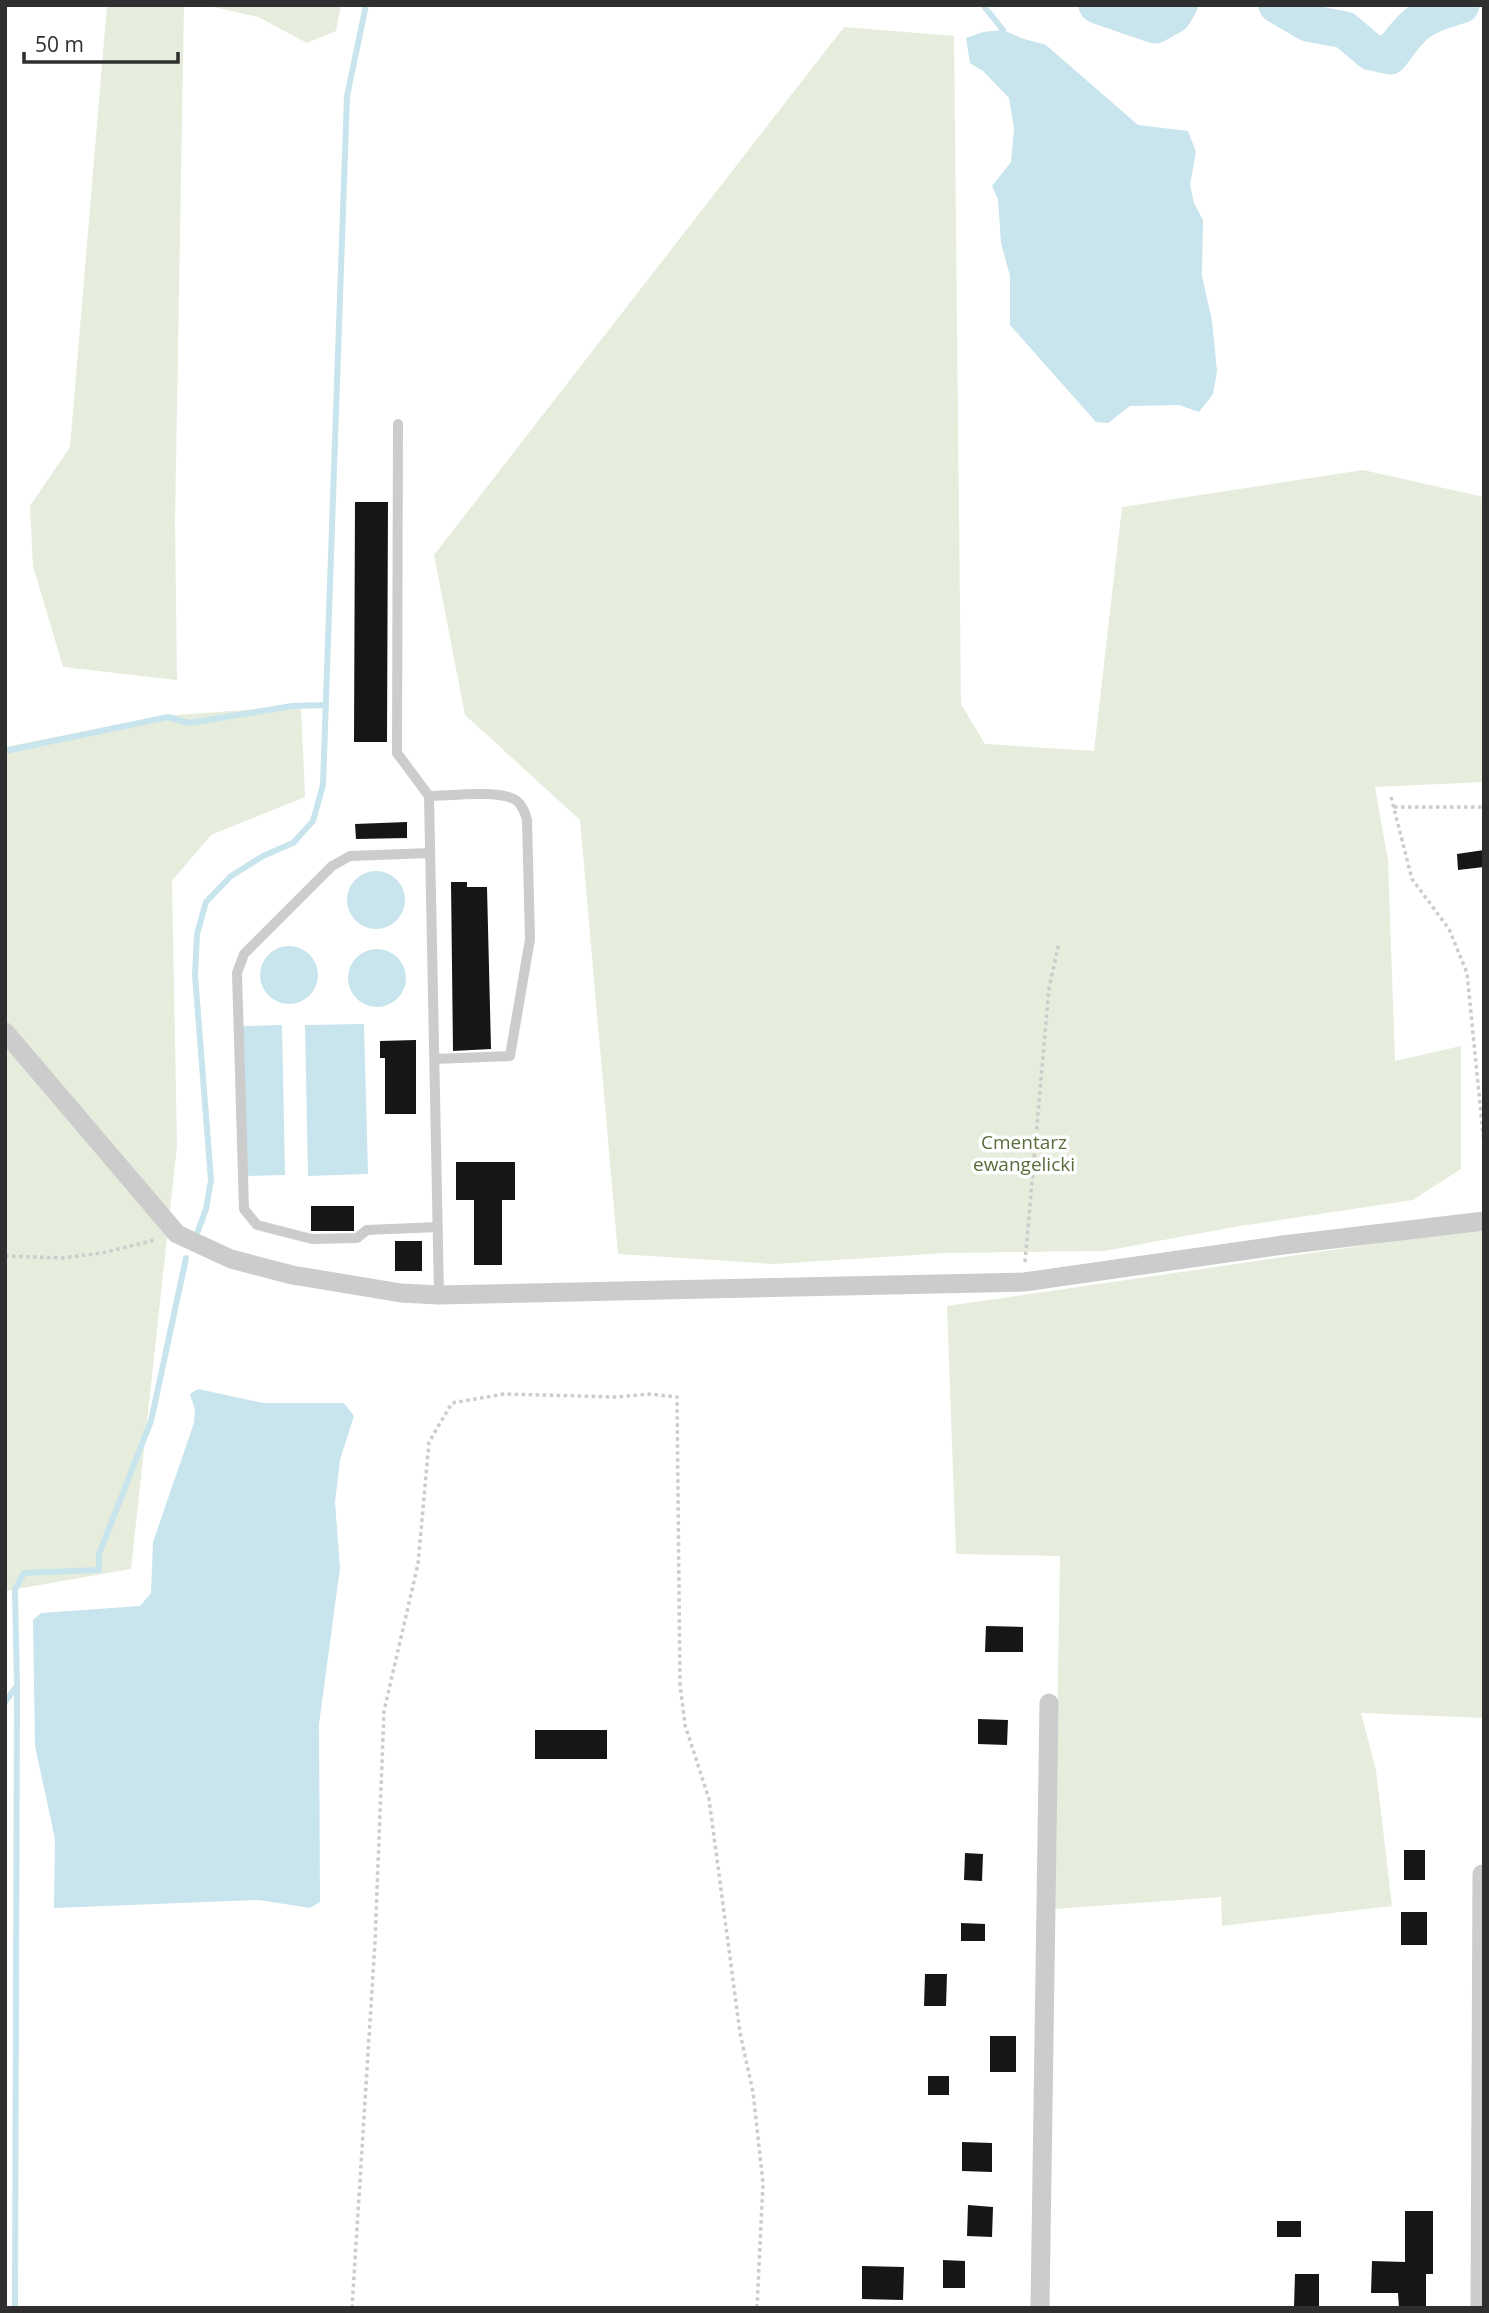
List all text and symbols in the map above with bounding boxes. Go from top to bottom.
scale bar [24,21,178,65]
text: 50 m [35,30,84,58]
park label: Cmentarz ewangelicki [973,1129,1075,1177]

